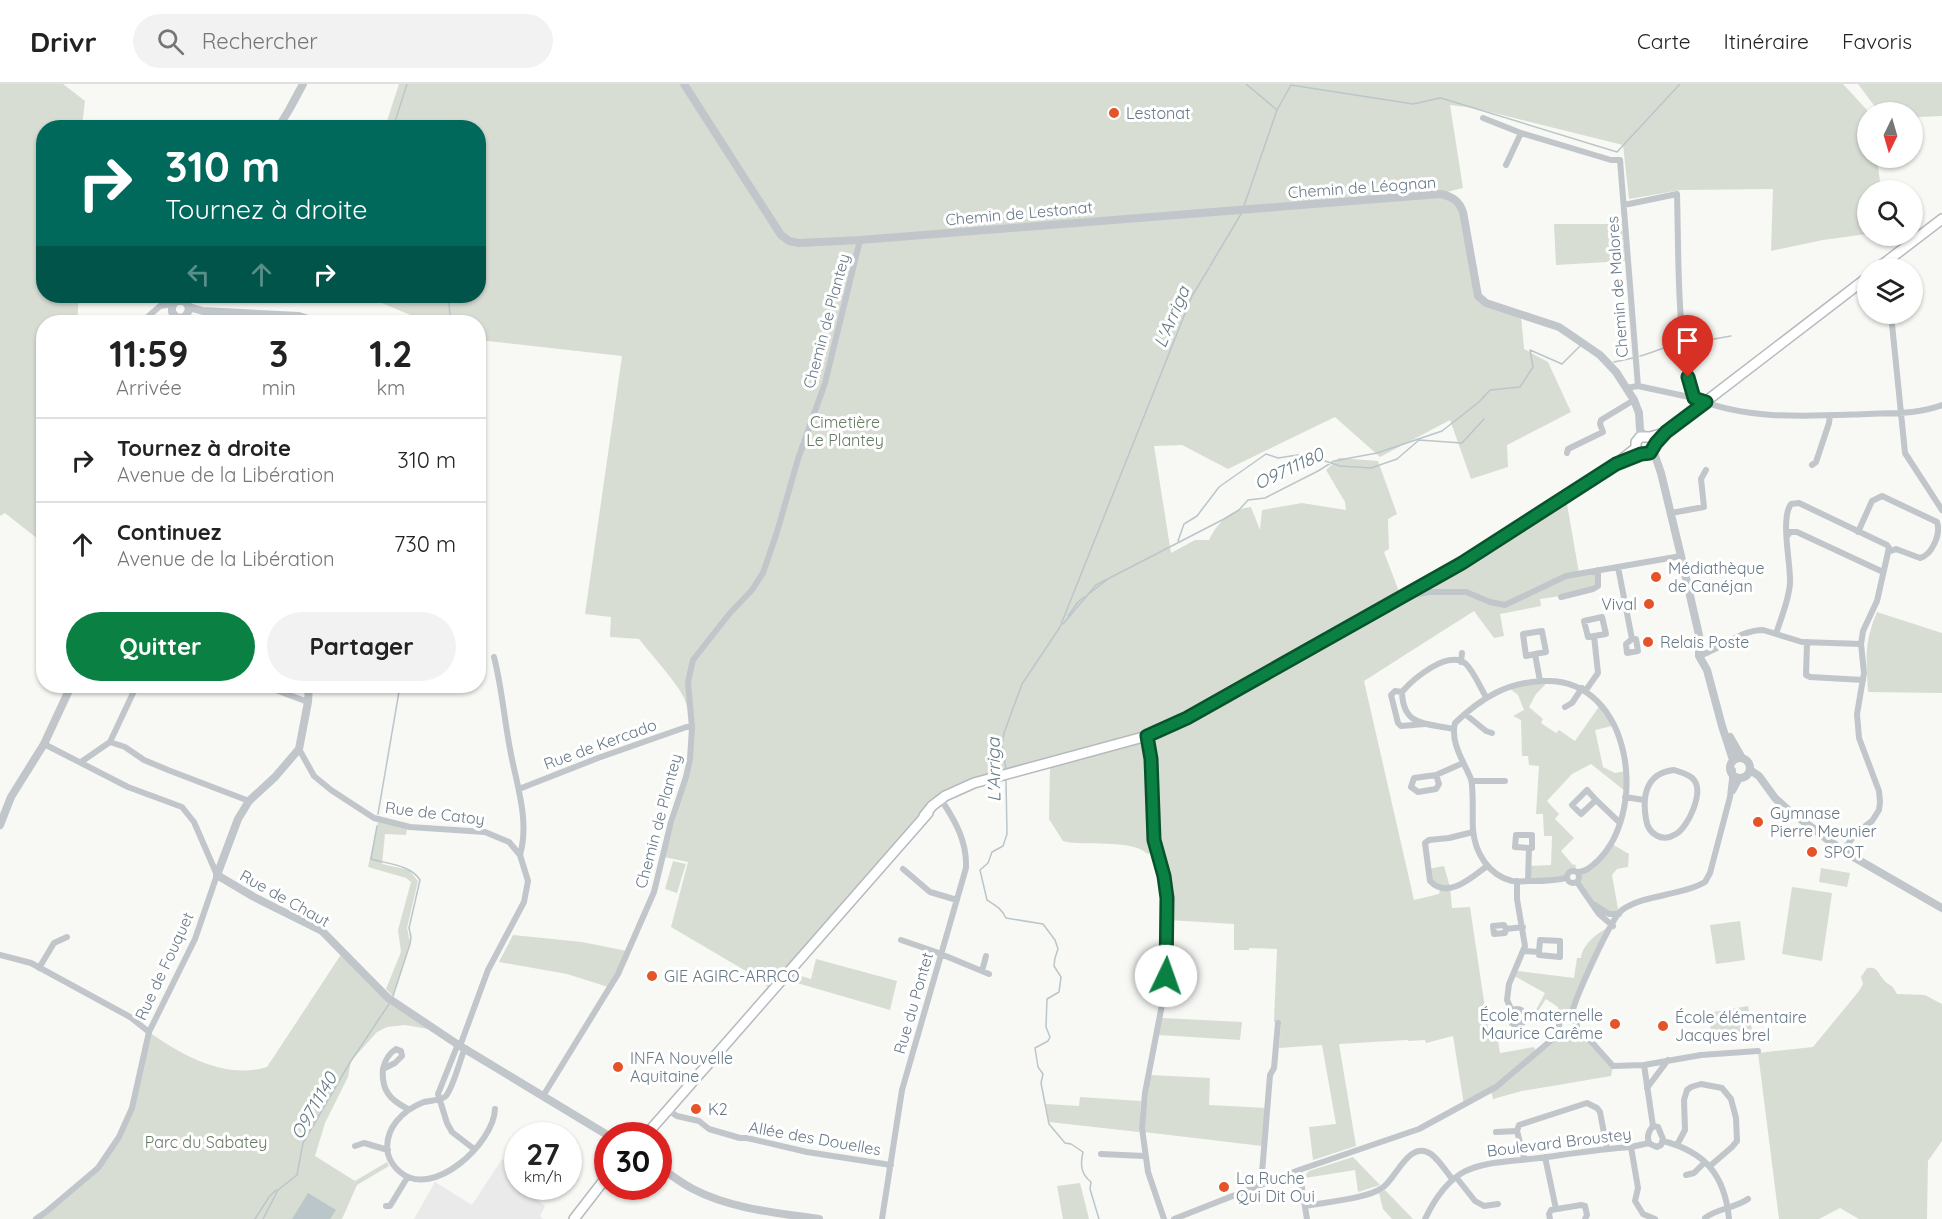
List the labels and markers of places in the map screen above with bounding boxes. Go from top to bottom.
place label: Lestonat [1126,103,1190,123]
marker: Lestonat [1107,106,1121,120]
pin [1662,315,1713,377]
place label: Médiathèque de Canéjan [1668,558,1764,596]
marker: Médiathèque de Canéjan [1649,570,1663,584]
place label: Vival [1601,594,1637,614]
marker: Vival [1642,597,1656,611]
place label: Relais Poste [1660,632,1749,652]
marker: Relais Poste [1641,635,1655,649]
place label: Gymnase Pierre Meunier [1770,803,1877,841]
marker: Gymnase Pierre Meunier [1751,815,1765,829]
place label: SPOT [1824,842,1864,862]
marker: SPOT [1805,845,1819,859]
place label: GIE AGIRC-ARRCO [664,966,800,986]
marker: GIE AGIRC-ARRCO [645,969,659,983]
place label: École maternelle Maurice Carême [1480,1005,1603,1043]
place label: École élémentaire Jacques brel [1675,1007,1807,1045]
marker: École maternelle Maurice Carême [1608,1017,1622,1031]
marker: École élémentaire Jacques brel [1656,1019,1670,1033]
place label: INFA Nouvelle Aquitaine [630,1048,733,1086]
marker: INFA Nouvelle Aquitaine [611,1060,625,1074]
place label: K2 [708,1099,728,1119]
marker: K2 [689,1102,703,1116]
place label: La Ruche Qui Dit Oui [1236,1168,1315,1206]
marker: La Ruche Qui Dit Oui [1217,1180,1231,1194]

